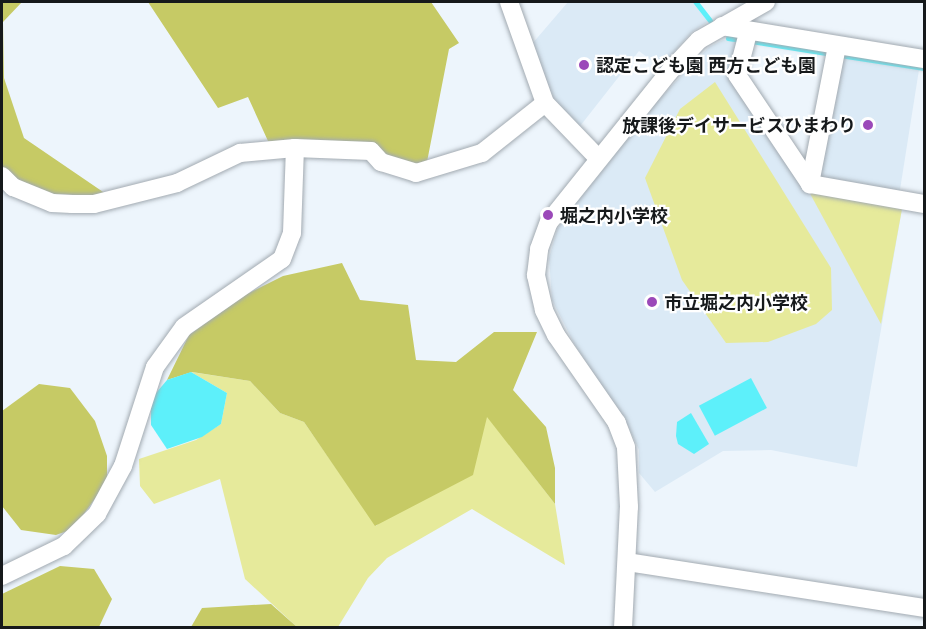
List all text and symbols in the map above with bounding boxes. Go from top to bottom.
place label: 認定こども園 西方こども園 [596,54,816,76]
marker: 認定こども園 西方こども園 [577,58,591,72]
place label: 放課後デイサービスひまわり [622,114,856,136]
marker: 放課後デイサービスひまわり [861,118,875,132]
place label: 堀之内小学校 [560,204,668,226]
marker: 堀之内小学校 [541,208,555,222]
place label: 市立堀之内小学校 [664,291,808,313]
marker: 市立堀之内小学校 [645,295,659,309]

